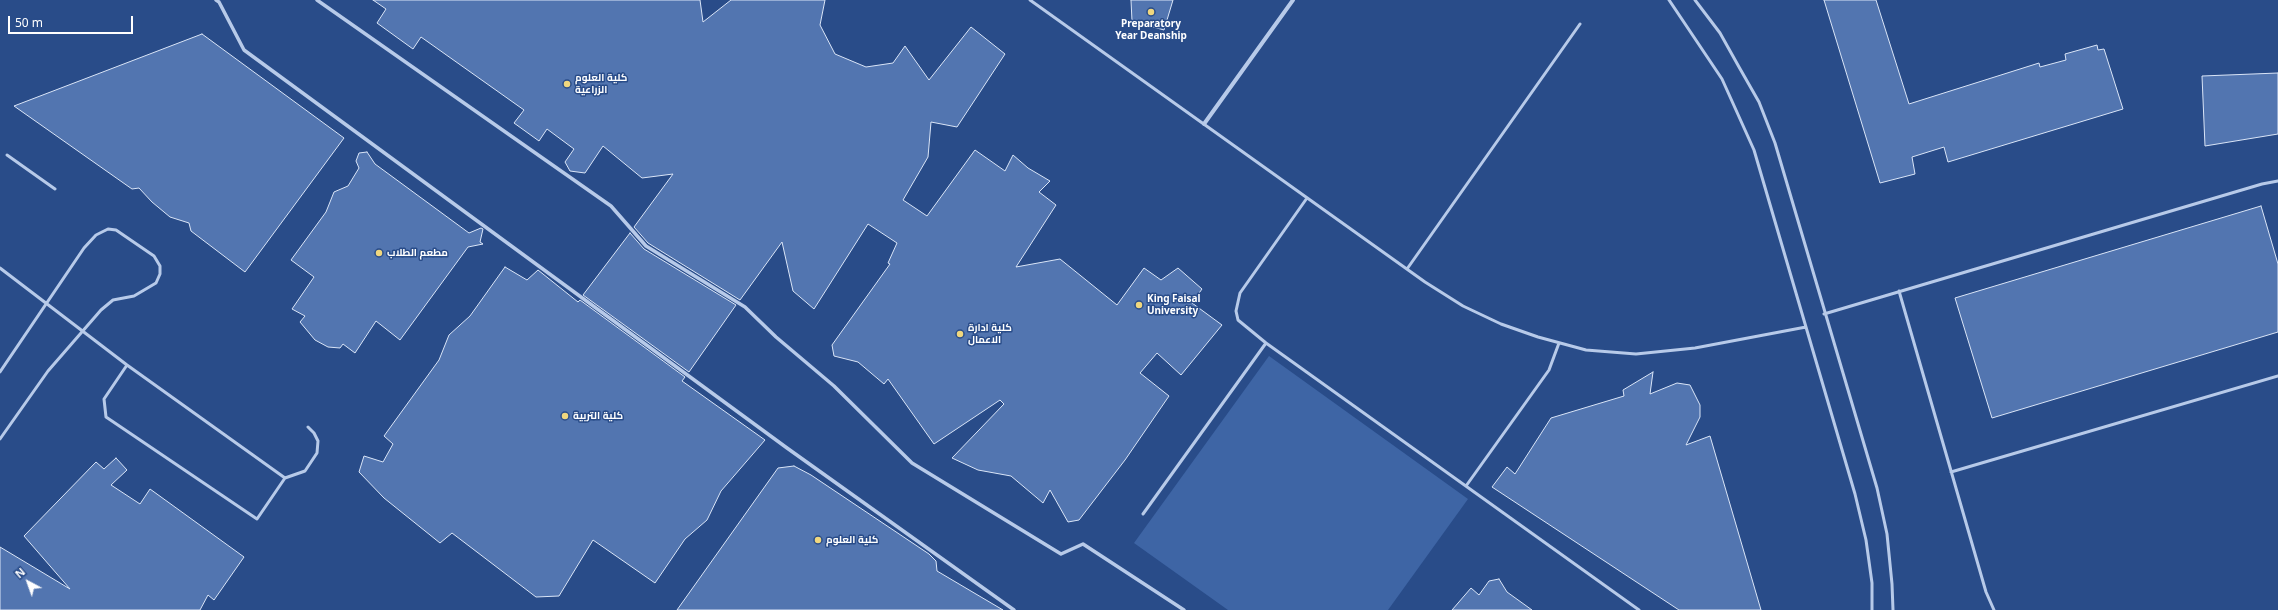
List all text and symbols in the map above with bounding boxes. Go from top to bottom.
marker: Preparatory Year Deanship [1146,7,1156,17]
scale bar [10,8,135,34]
text: 50 m [15,14,43,31]
place label: Preparatory Year Deanship [1115,18,1187,42]
place label: كلية العلوم الزراعية [575,72,627,96]
marker: كلية العلوم الزراعية [562,79,572,89]
place label: مطعم الطلاب [387,247,448,259]
marker: مطعم الطلاب [374,248,384,258]
place label: King Faisal University [1147,293,1201,316]
marker: King Faisal University [1134,300,1144,310]
place label: كلية ادارة الاعمال [968,322,1012,346]
marker: كلية ادارة الاعمال [955,329,965,339]
place label: كلية التربية [573,410,623,422]
marker: كلية التربية [560,411,570,421]
place label: كلية العلوم [826,534,878,546]
marker: كلية العلوم [813,535,823,545]
north arrow [8,562,48,602]
text: N [11,564,28,581]

